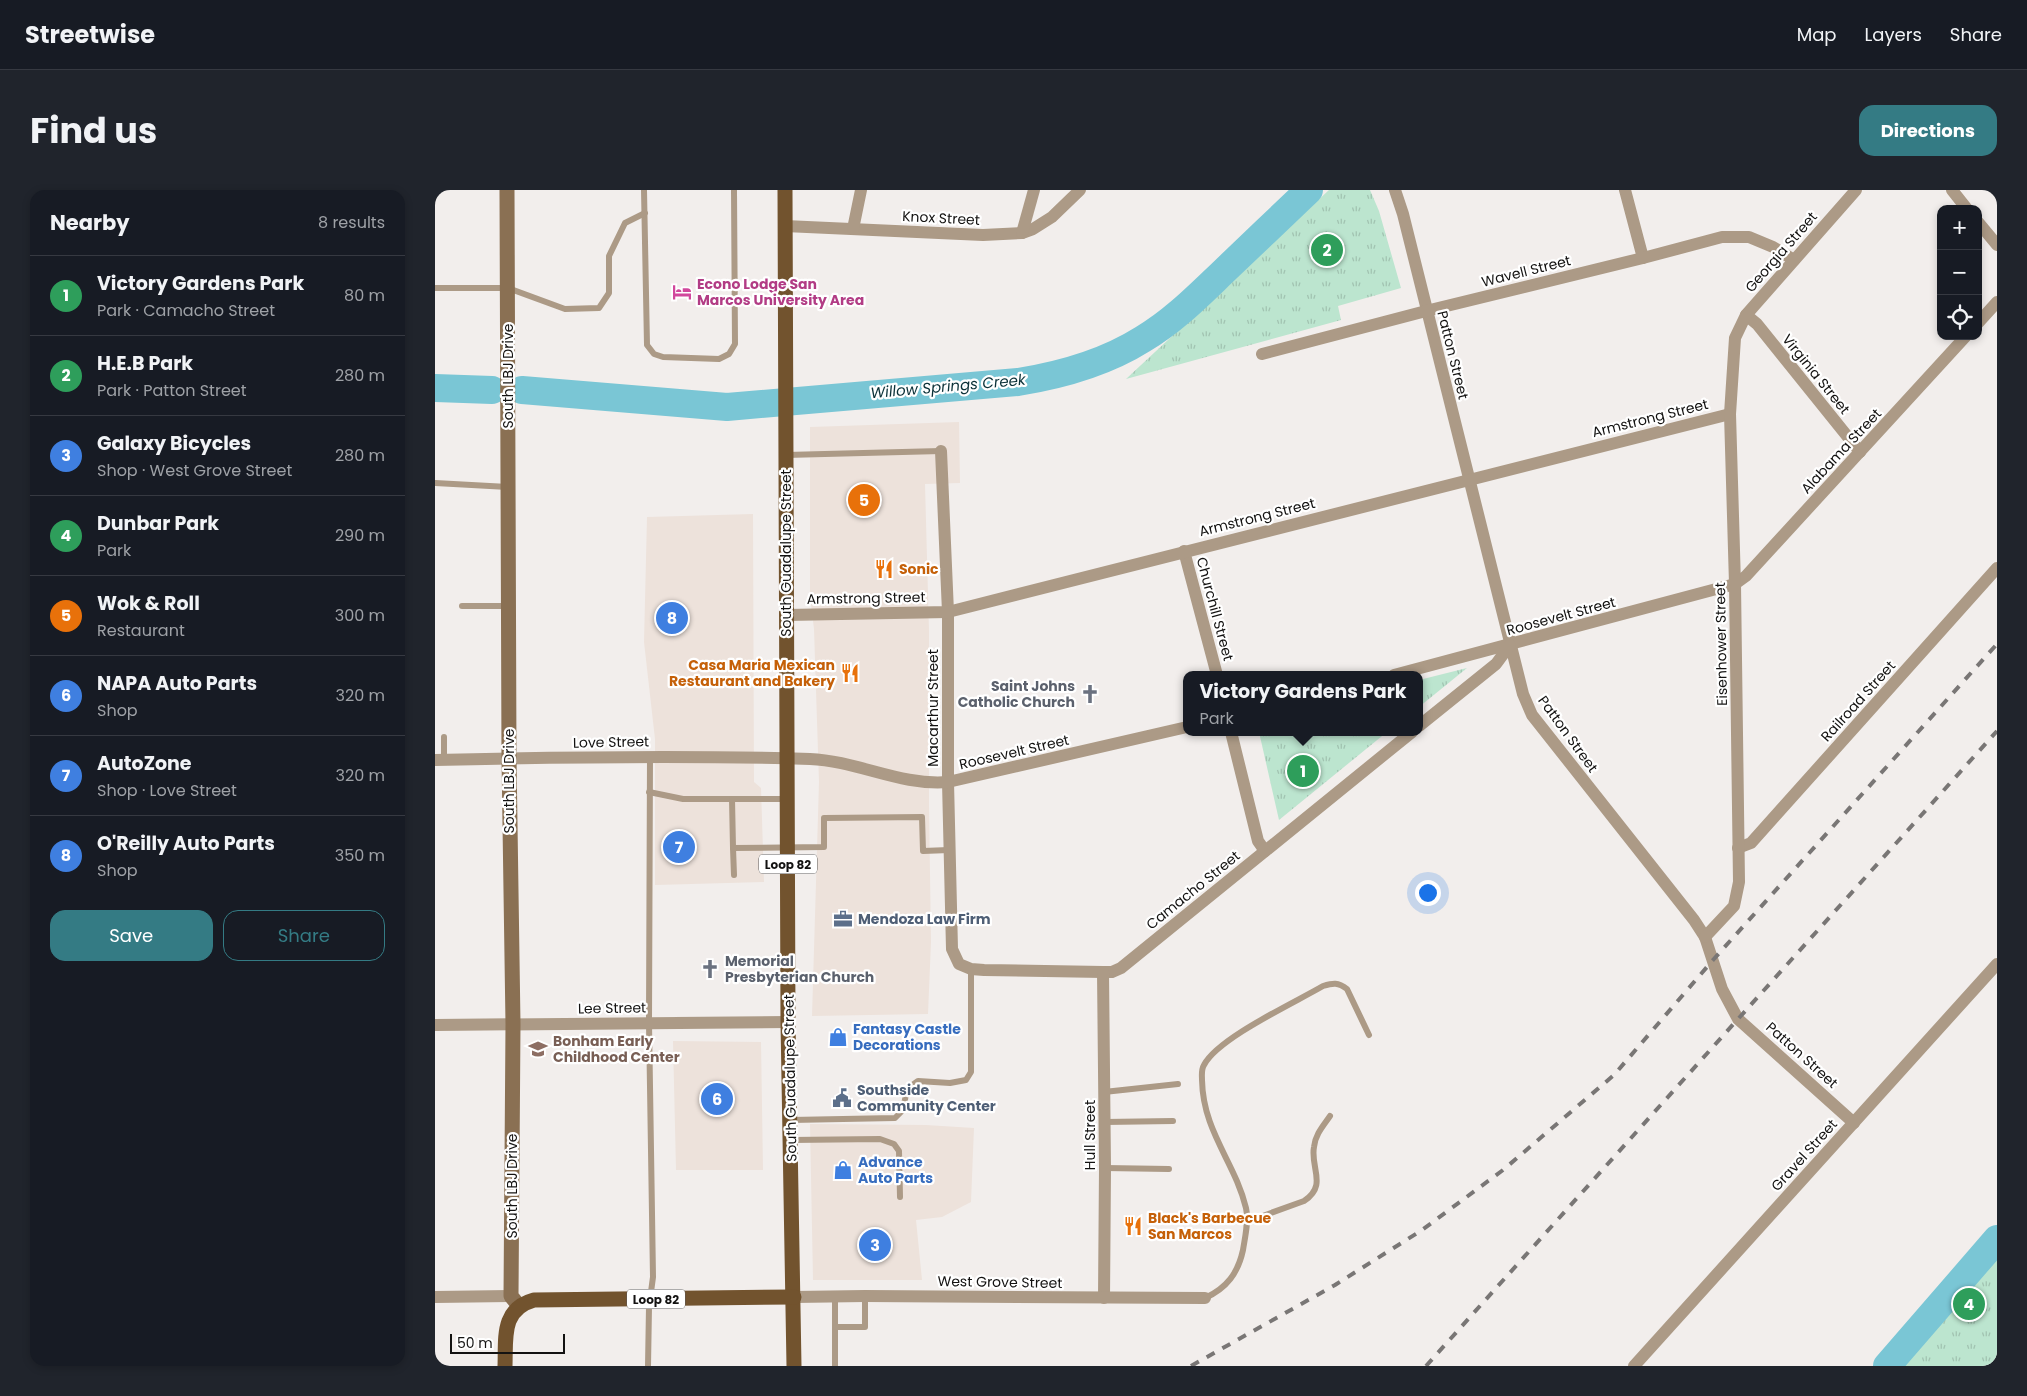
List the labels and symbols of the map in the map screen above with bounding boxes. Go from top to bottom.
street label: Knox Street [902,206,980,230]
street label: Georgia Street [1740,207,1822,297]
pin: 2 [1311,231,1343,269]
street label: Wavell Street [1479,250,1573,292]
place label: Econo Lodge San Marcos University Area [697,274,864,310]
hotel icon: Econo Lodge San Marcos University Area [671,281,693,303]
street label: Patton Street [1432,309,1474,401]
street label: South LBJ Drive [498,323,518,428]
street label: Virginia Street [1778,330,1854,418]
water label: Willow Springs Creek [869,369,1028,403]
street label: Armstrong Street [1590,394,1710,442]
street label: Alabama Street [1796,404,1886,498]
street label: South Guadalupe Street [776,469,796,637]
pin: 5 [848,481,880,519]
street label: Armstrong Street [1197,493,1317,541]
street label: Churchill Street [1192,555,1238,663]
restaurant icon: Sonic [873,558,895,580]
place label: Sonic [899,559,939,579]
street label: Eisenhower Street [1710,582,1732,706]
street label: Armstrong Street [806,587,926,609]
street label: Roosevelt Street [1504,592,1618,640]
pin: 8 [656,599,688,637]
street label: Macarthur Street [923,649,943,767]
place label: Casa Maria Mexican Restaurant and Bakery [669,655,835,691]
street label: Railroad Street [1816,656,1900,746]
restaurant icon: Casa Maria Mexican Restaurant and Bakery [839,662,861,684]
place label: Saint Johns Catholic Church [958,676,1075,712]
church icon: Saint Johns Catholic Church [1079,683,1101,705]
street label: Patton Street [1533,692,1603,776]
street label: South LBJ Drive [499,728,519,833]
street label: Roosevelt Street [957,730,1071,774]
street label: Love Street [573,731,649,753]
pin: 1 [1287,752,1319,790]
pin: 7 [663,828,695,866]
street label: Camacho Street [1142,846,1244,934]
road number: Loop 82 [759,854,817,874]
your location [1415,880,1441,906]
office icon: Mendoza Law Firm [832,908,854,930]
place label: Mendoza Law Firm [858,909,991,929]
place label: Memorial Presbyterian Church [725,951,874,987]
church icon: Memorial Presbyterian Church [699,958,721,980]
street label: South Guadalupe Street [779,994,801,1162]
street label: Lee Street [578,997,646,1019]
street label: Patton Street [1762,1017,1842,1093]
place label: Fantasy Castle Decorations [853,1019,961,1055]
shop icon: Fantasy Castle Decorations [827,1026,849,1048]
place label: Bonham Early Childhood Center [553,1031,680,1067]
school or university icon: Bonham Early Childhood Center [527,1038,549,1060]
pin: 6 [701,1080,733,1118]
place label: Southside Community Center [857,1080,996,1116]
public building icon: Southside Community Center [831,1087,853,1109]
street label: Hull Street [1080,1100,1100,1170]
street label: Gravel Street [1766,1115,1842,1195]
street label: South LBJ Drive [502,1133,522,1238]
place label: Advance Auto Parts [858,1152,933,1188]
shop icon: Advance Auto Parts [832,1159,854,1181]
place label: Black's Barbecue San Marcos [1148,1208,1272,1244]
restaurant icon: Black's Barbecue San Marcos [1122,1215,1144,1237]
pin: 3 [859,1226,891,1264]
street label: West Grove Street [937,1271,1063,1293]
pin: 4 [1953,1285,1985,1323]
road number: Loop 82 [627,1290,685,1308]
scale bar [450,1331,565,1354]

